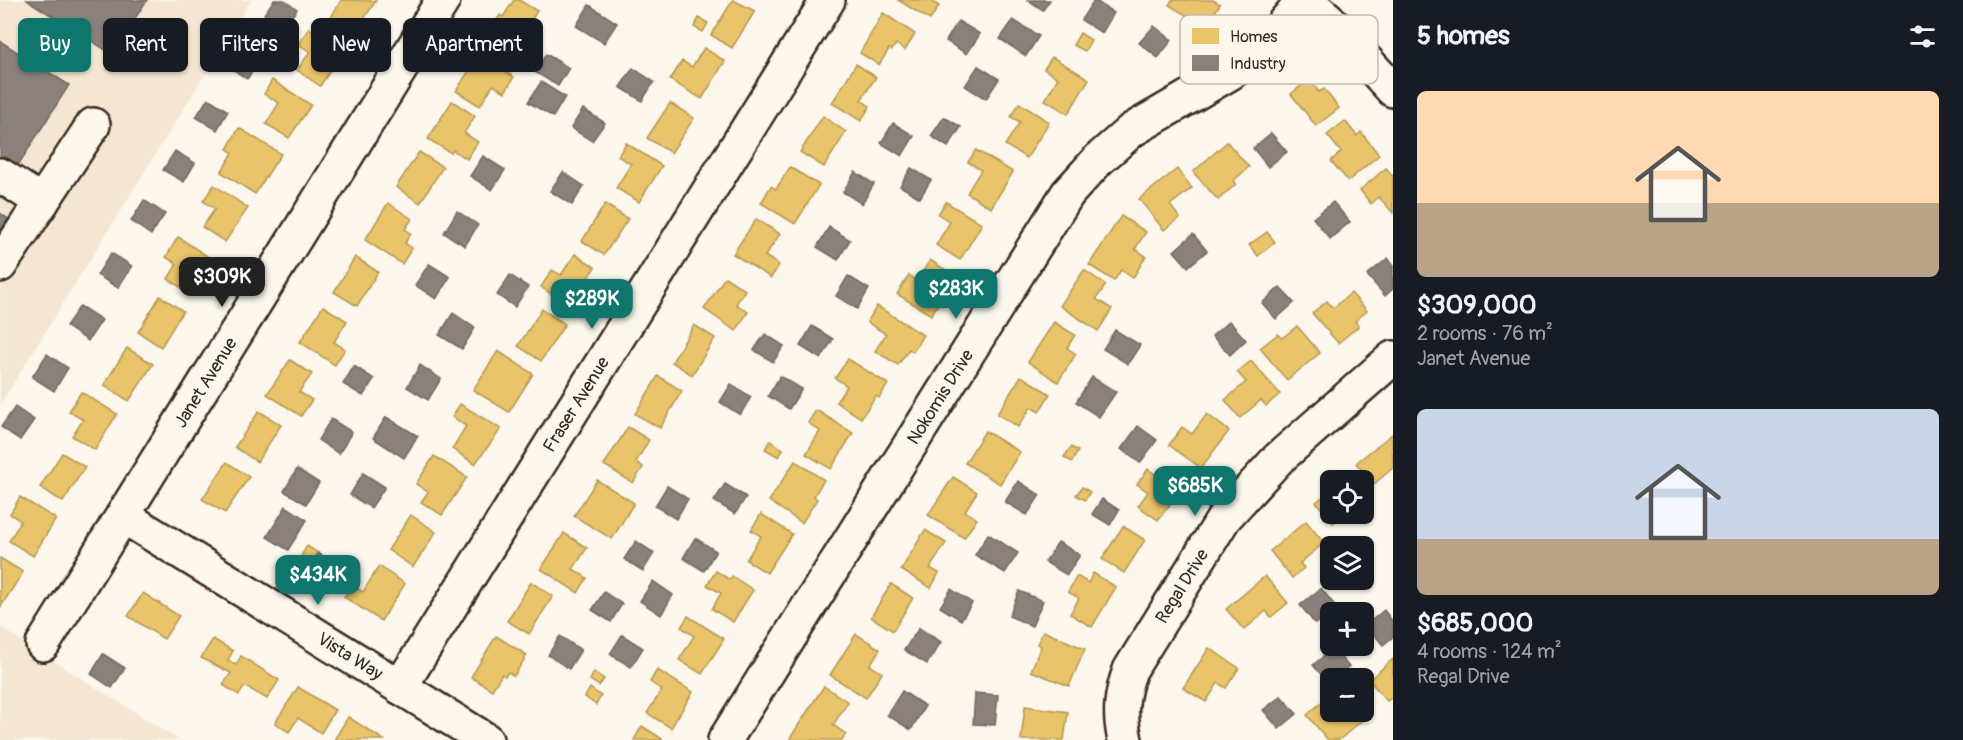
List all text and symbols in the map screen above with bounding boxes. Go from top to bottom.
legend [1180,15,1378,84]
chip: Buy [18,18,91,72]
chip: Rent [103,18,188,72]
chip: Filters [200,18,299,72]
chip: New [311,18,391,72]
chip: Apartment [403,18,543,72]
text: 5 homes [1417,20,1510,52]
icon: filters [1906,20,1939,53]
text: Homes [1230,27,1278,47]
text: Industry [1230,54,1286,74]
icon: home [1624,130,1732,238]
pin: $309K [180,257,264,308]
text: $309K [193,264,251,289]
pin: $283K [914,269,998,320]
text: $283K [928,276,984,301]
pin: $289K [550,279,634,330]
text: $289K [565,286,619,311]
text: $309,000 [1417,289,1537,321]
text: 2 rooms · 76 m² [1417,321,1553,346]
street label: Janet Avenue [169,333,242,432]
street label: Nokomis Drive [902,345,979,449]
text: Janet Avenue [1417,346,1530,371]
street label: Fraser Avenue [538,352,615,456]
icon: home [1624,448,1732,556]
pin: $685K [1153,466,1237,517]
map controls [1320,470,1374,722]
button: locate [1320,470,1374,524]
text: $685K [1167,473,1223,498]
button: layers [1320,536,1374,590]
street label: Regal Drive [1150,544,1214,628]
pin: $434K [276,555,360,606]
text: $434K [289,562,347,587]
button: + [1320,602,1374,656]
text: $685,000 [1417,607,1533,639]
street label: Vista Way [313,627,388,685]
text: 4 rooms · 124 m² [1417,639,1562,664]
text: Regal Drive [1417,664,1510,689]
button: − [1320,668,1374,722]

